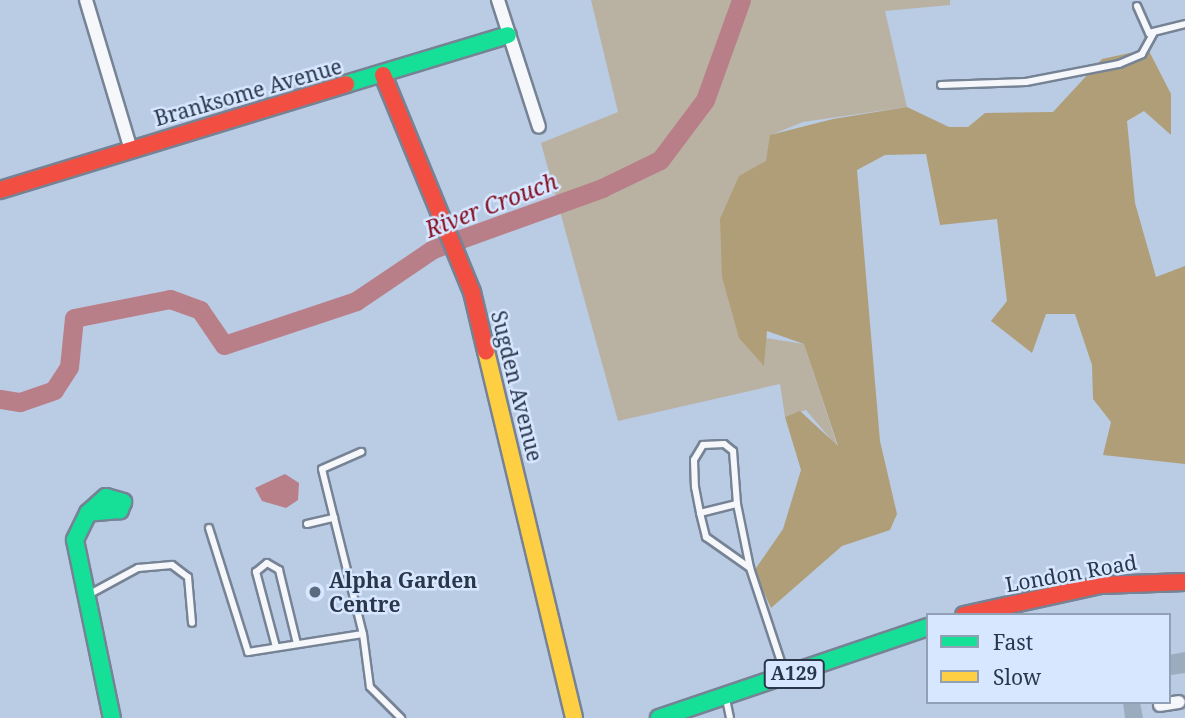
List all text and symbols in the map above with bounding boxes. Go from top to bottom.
street label: Branksome Avenue [151,53,345,131]
water label: River Crouch [421,167,561,243]
street label: Sugden Avenue [486,308,548,464]
street label: London Road [1003,549,1139,597]
place label: Alpha Garden Centre [329,567,477,617]
marker: Alpha Garden Centre [307,584,323,600]
legend [926,613,1171,704]
text: Fast [993,628,1033,656]
road number: A129 [762,659,826,690]
text: Slow [993,663,1041,691]

